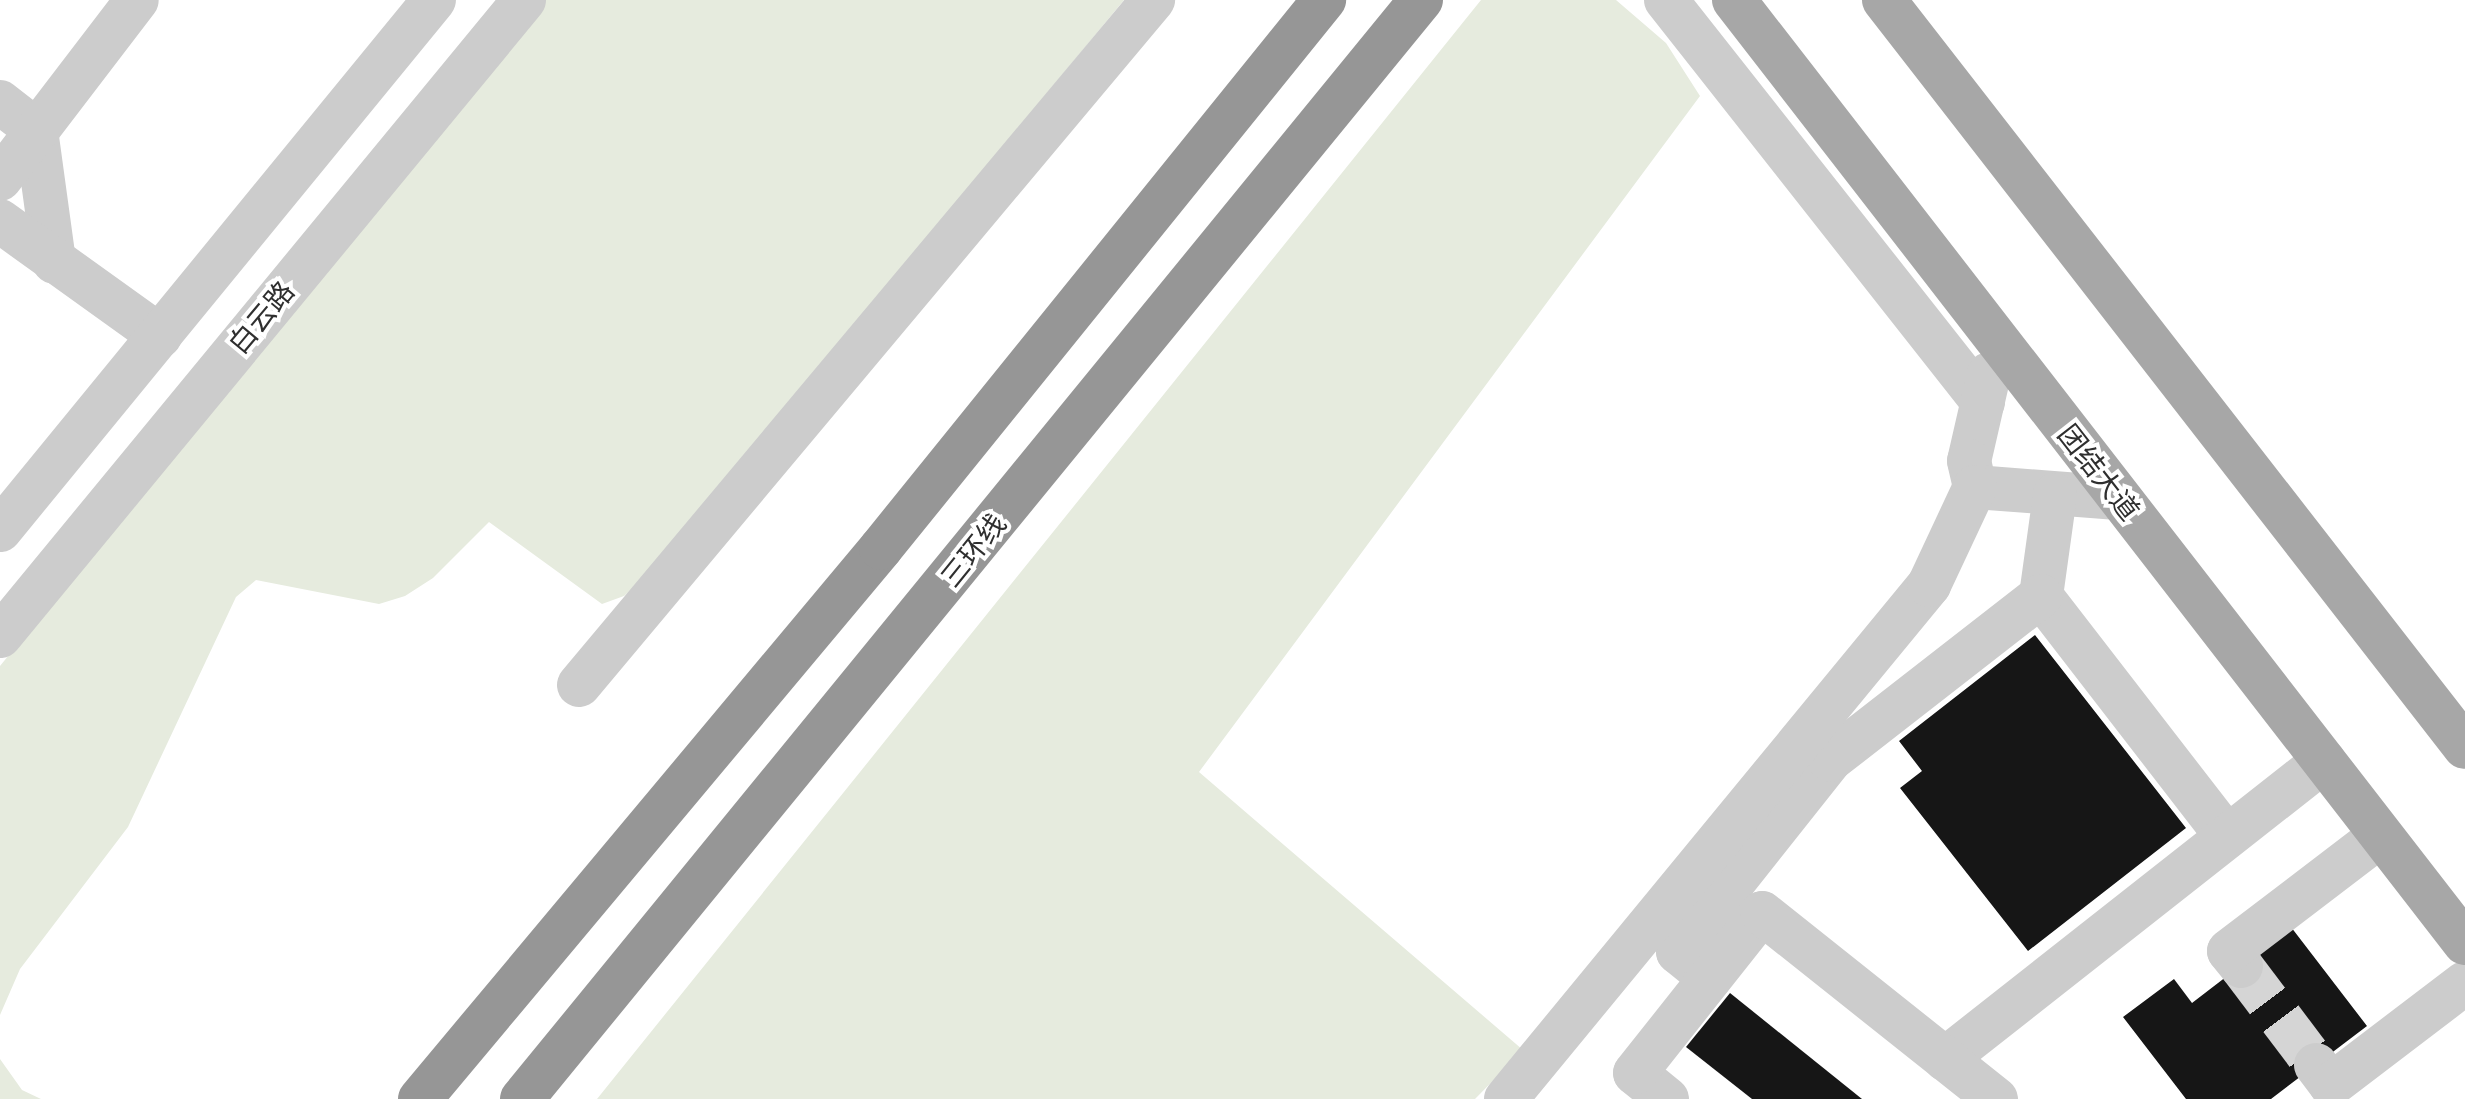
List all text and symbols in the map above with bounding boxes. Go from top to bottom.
street label: 白云路 [222,275,302,361]
street label: 团结大道 [2050,419,2146,527]
street label: 三环线 [935,508,1013,594]

